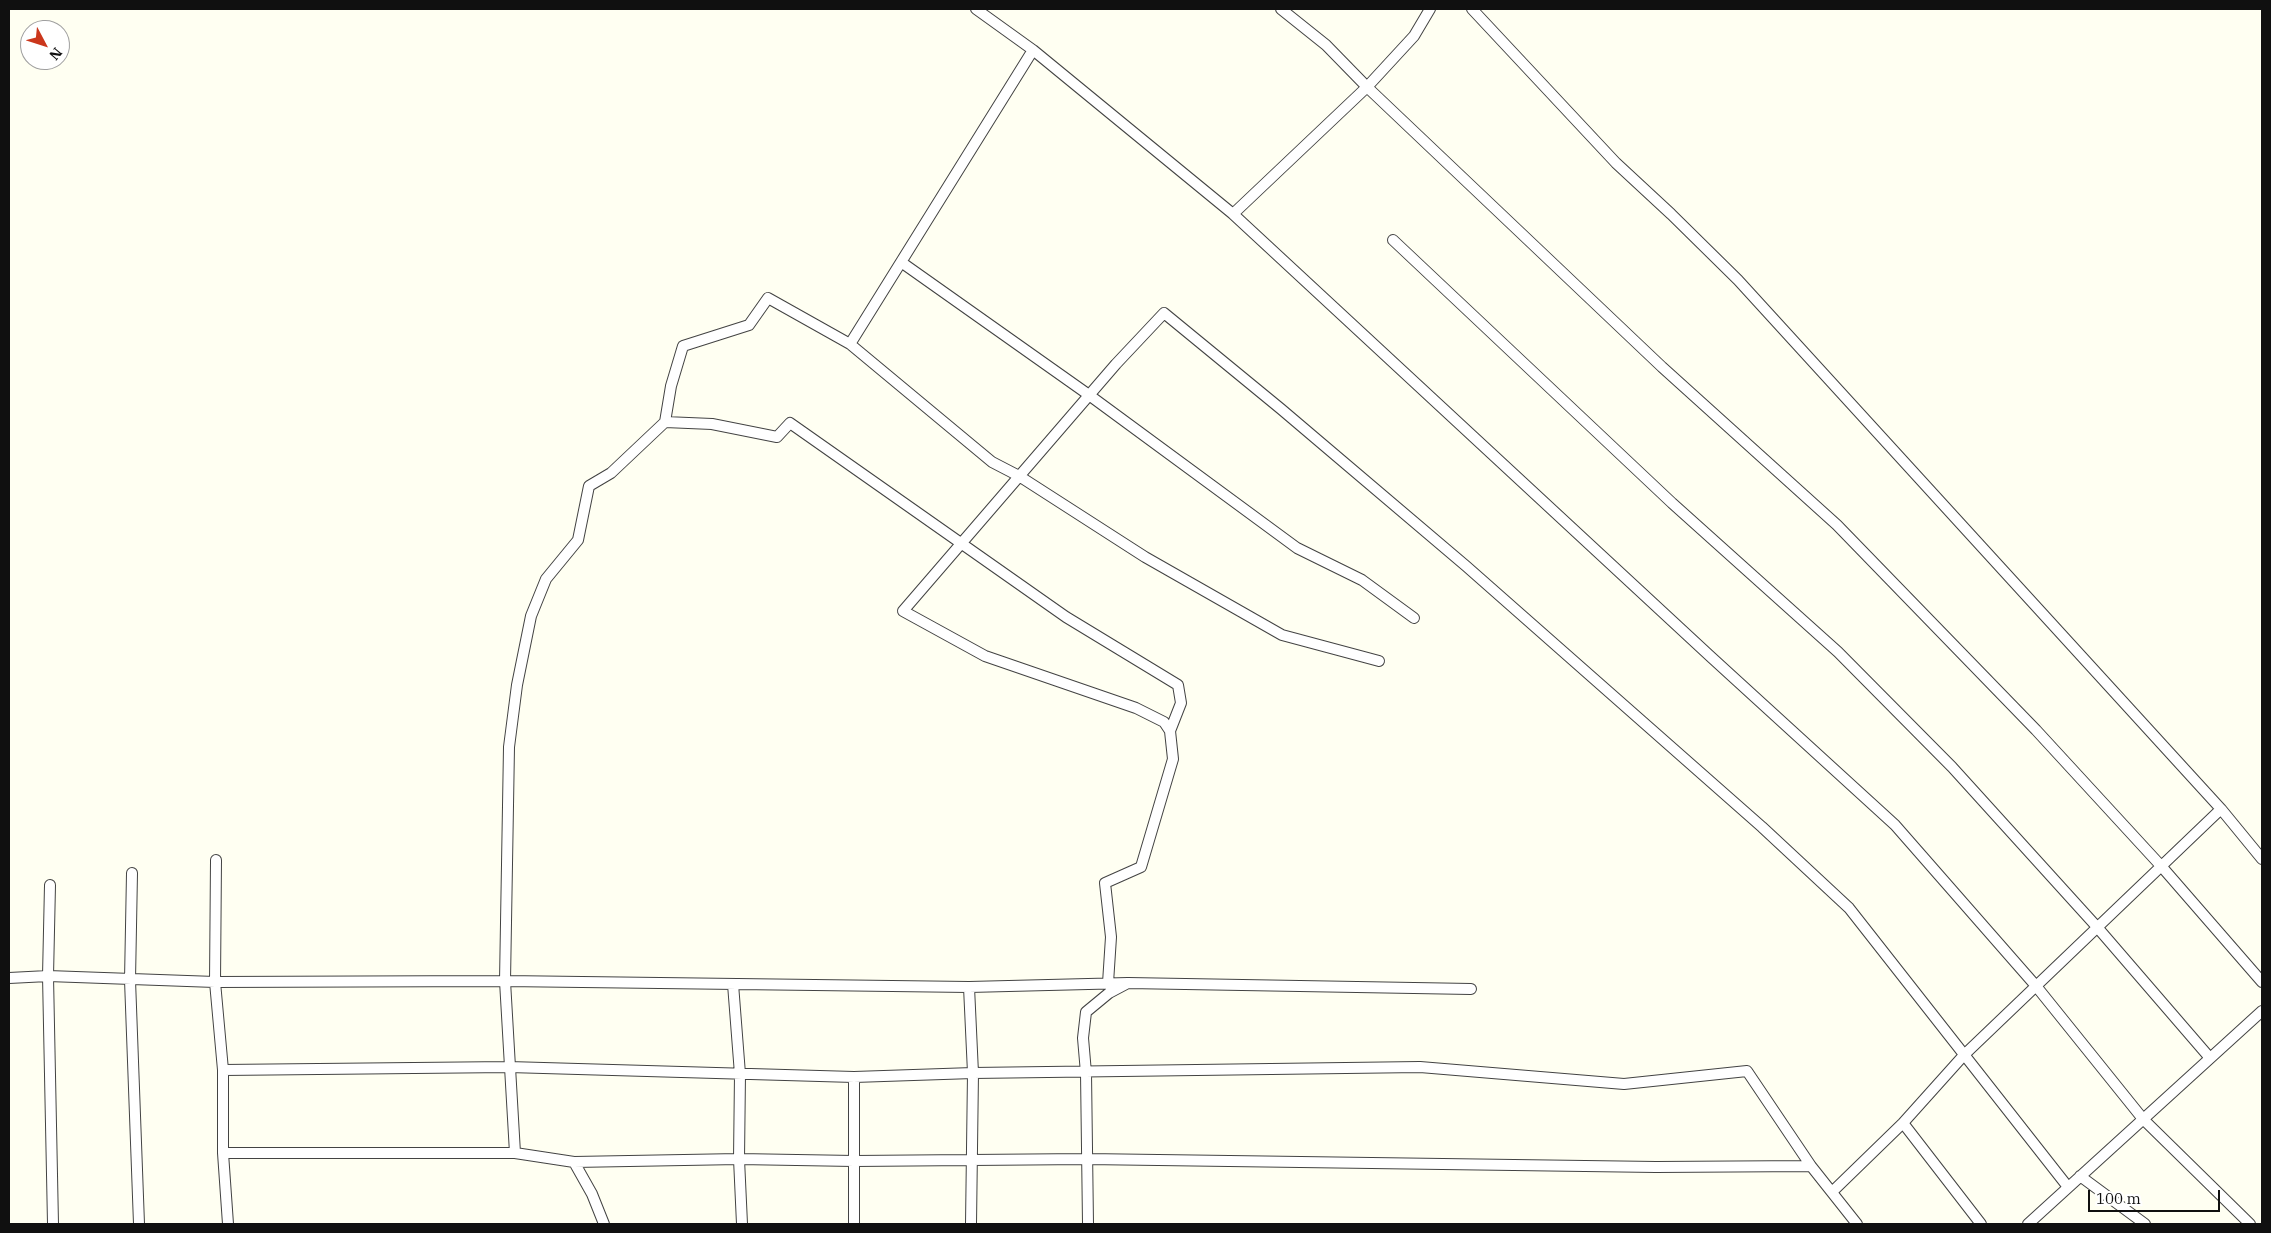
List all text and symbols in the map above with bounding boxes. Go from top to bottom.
north arrow [20,20,70,70]
text: N [45,44,66,64]
scale bar [2091,1180,2224,1212]
text: 100 m [2096,1189,2141,1208]

